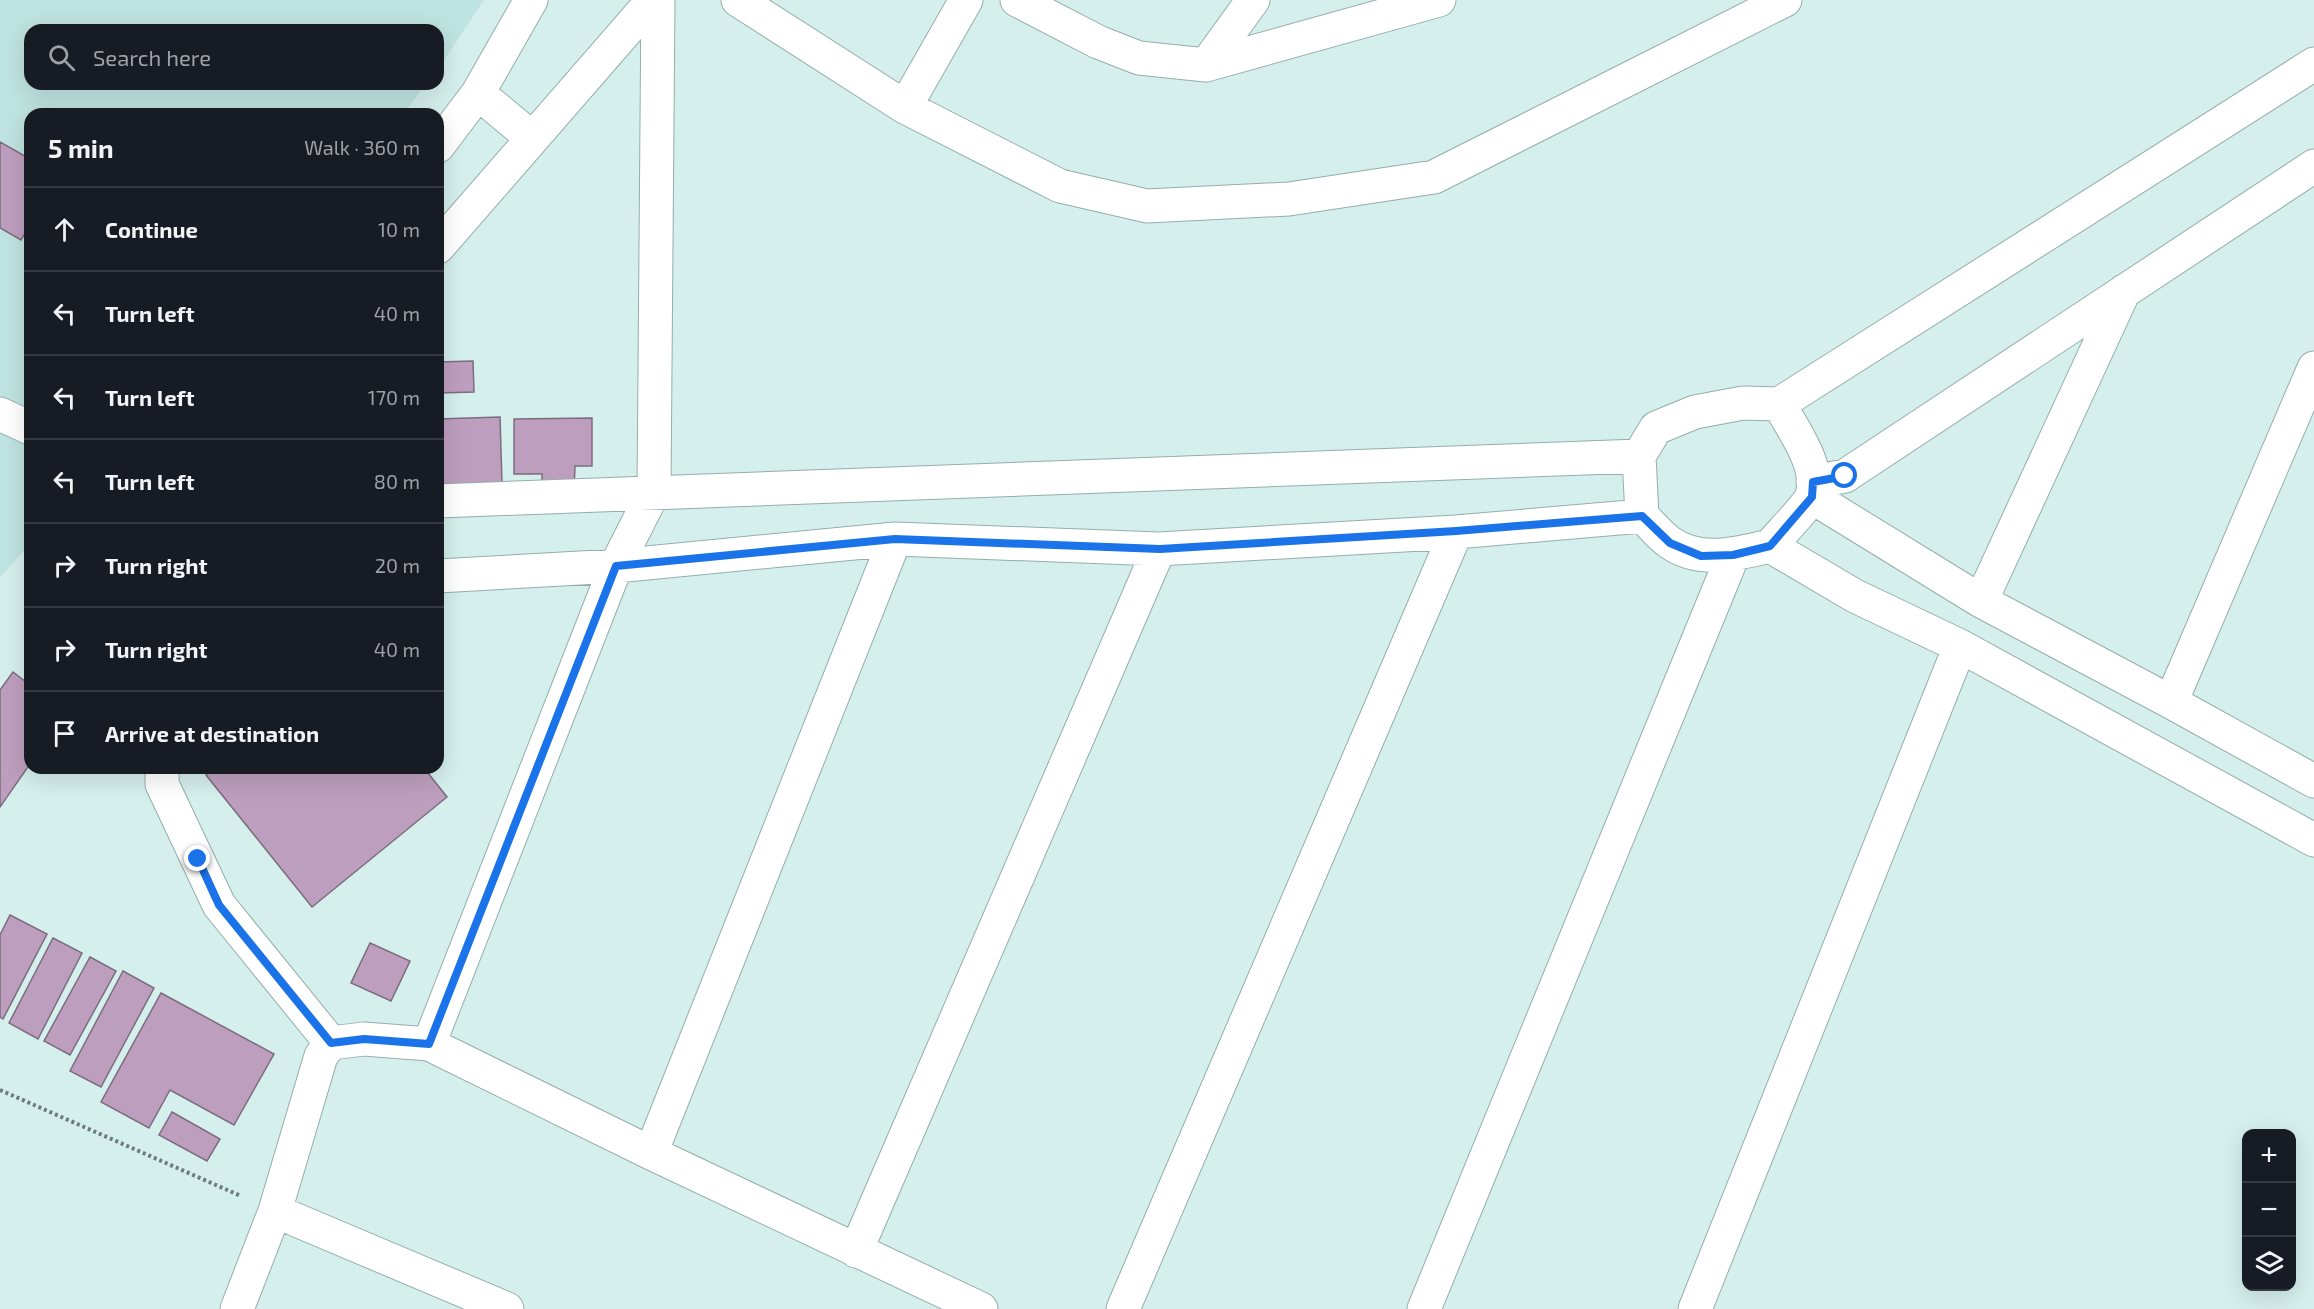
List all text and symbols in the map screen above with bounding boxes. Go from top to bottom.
search box [24,24,444,90]
icon: search [45,41,78,74]
text: Search here [93,44,211,70]
text: 5 min [48,132,114,163]
text: Walk · 360 m [304,135,420,159]
icon: ahead [48,213,81,246]
text: Continue [105,216,198,242]
text: 10 m [378,217,420,241]
icon: left [48,297,81,330]
text: Turn left [105,300,194,326]
text: 40 m [374,301,420,325]
icon: left [48,381,81,414]
text: Turn left [105,384,194,410]
text: 170 m [368,385,420,409]
route start [1831,462,1857,488]
icon: left [48,465,81,498]
text: Turn left [105,468,194,494]
text: 80 m [374,469,420,493]
icon: right [48,549,81,582]
text: Turn right [105,552,207,578]
text: 20 m [375,553,420,577]
icon: right [48,633,81,666]
text: Turn right [105,636,207,662]
text: 40 m [374,637,420,661]
icon: arrive [48,717,81,750]
text: Arrive at destination [105,720,319,746]
route end [184,845,210,871]
map controls [2242,1129,2296,1291]
button: + [2242,1129,2296,1183]
button: − [2242,1183,2296,1237]
button: layers [2242,1237,2296,1291]

